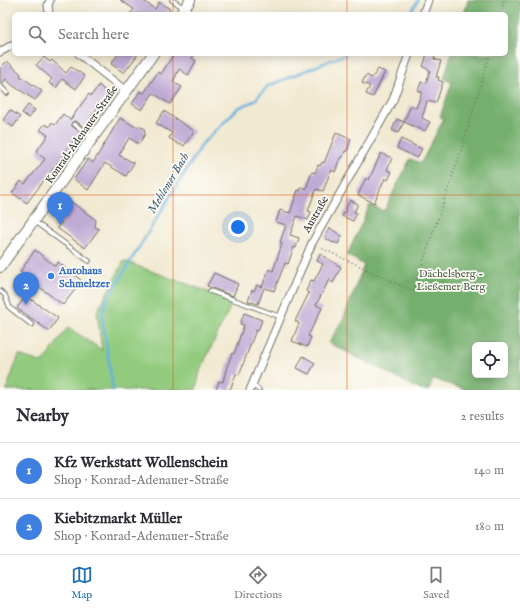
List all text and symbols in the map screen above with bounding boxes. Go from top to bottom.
search box [12,12,508,56]
icon: search [26,23,48,45]
text: Search here [58,25,129,44]
street label: Konrad-Adenauer-Straße [42,83,121,187]
water label: Mehlemer Bach [144,150,192,216]
pin: 1 [47,192,73,225]
street label: Austraße [299,194,332,236]
your location [228,217,248,237]
place label: Autohaus Schmeltzer [58,264,111,291]
park label: Dächelsberg - Ließemer Berg [417,267,486,294]
marker: Autohaus Schmeltzer [46,271,56,281]
pin: 2 [13,272,39,305]
map controls [472,342,508,378]
button: locate [472,342,508,378]
text: Nearby [16,406,69,427]
text: 2 results [460,408,504,425]
text: Kfz Werkstatt Wollenschein [54,453,228,472]
text: 1 [27,462,31,479]
text: 140 m [474,462,504,479]
text: Shop · Konrad-Adenauer-Straße [54,472,229,489]
text: Kiebitzmarkt Müller [54,509,182,528]
text: 2 [26,518,32,535]
text: 180 m [475,518,504,535]
text: Shop · Konrad-Adenauer-Straße [54,528,229,545]
tab: Map [71,564,93,602]
tab: Directions [234,564,282,602]
tab: Saved [423,564,449,602]

